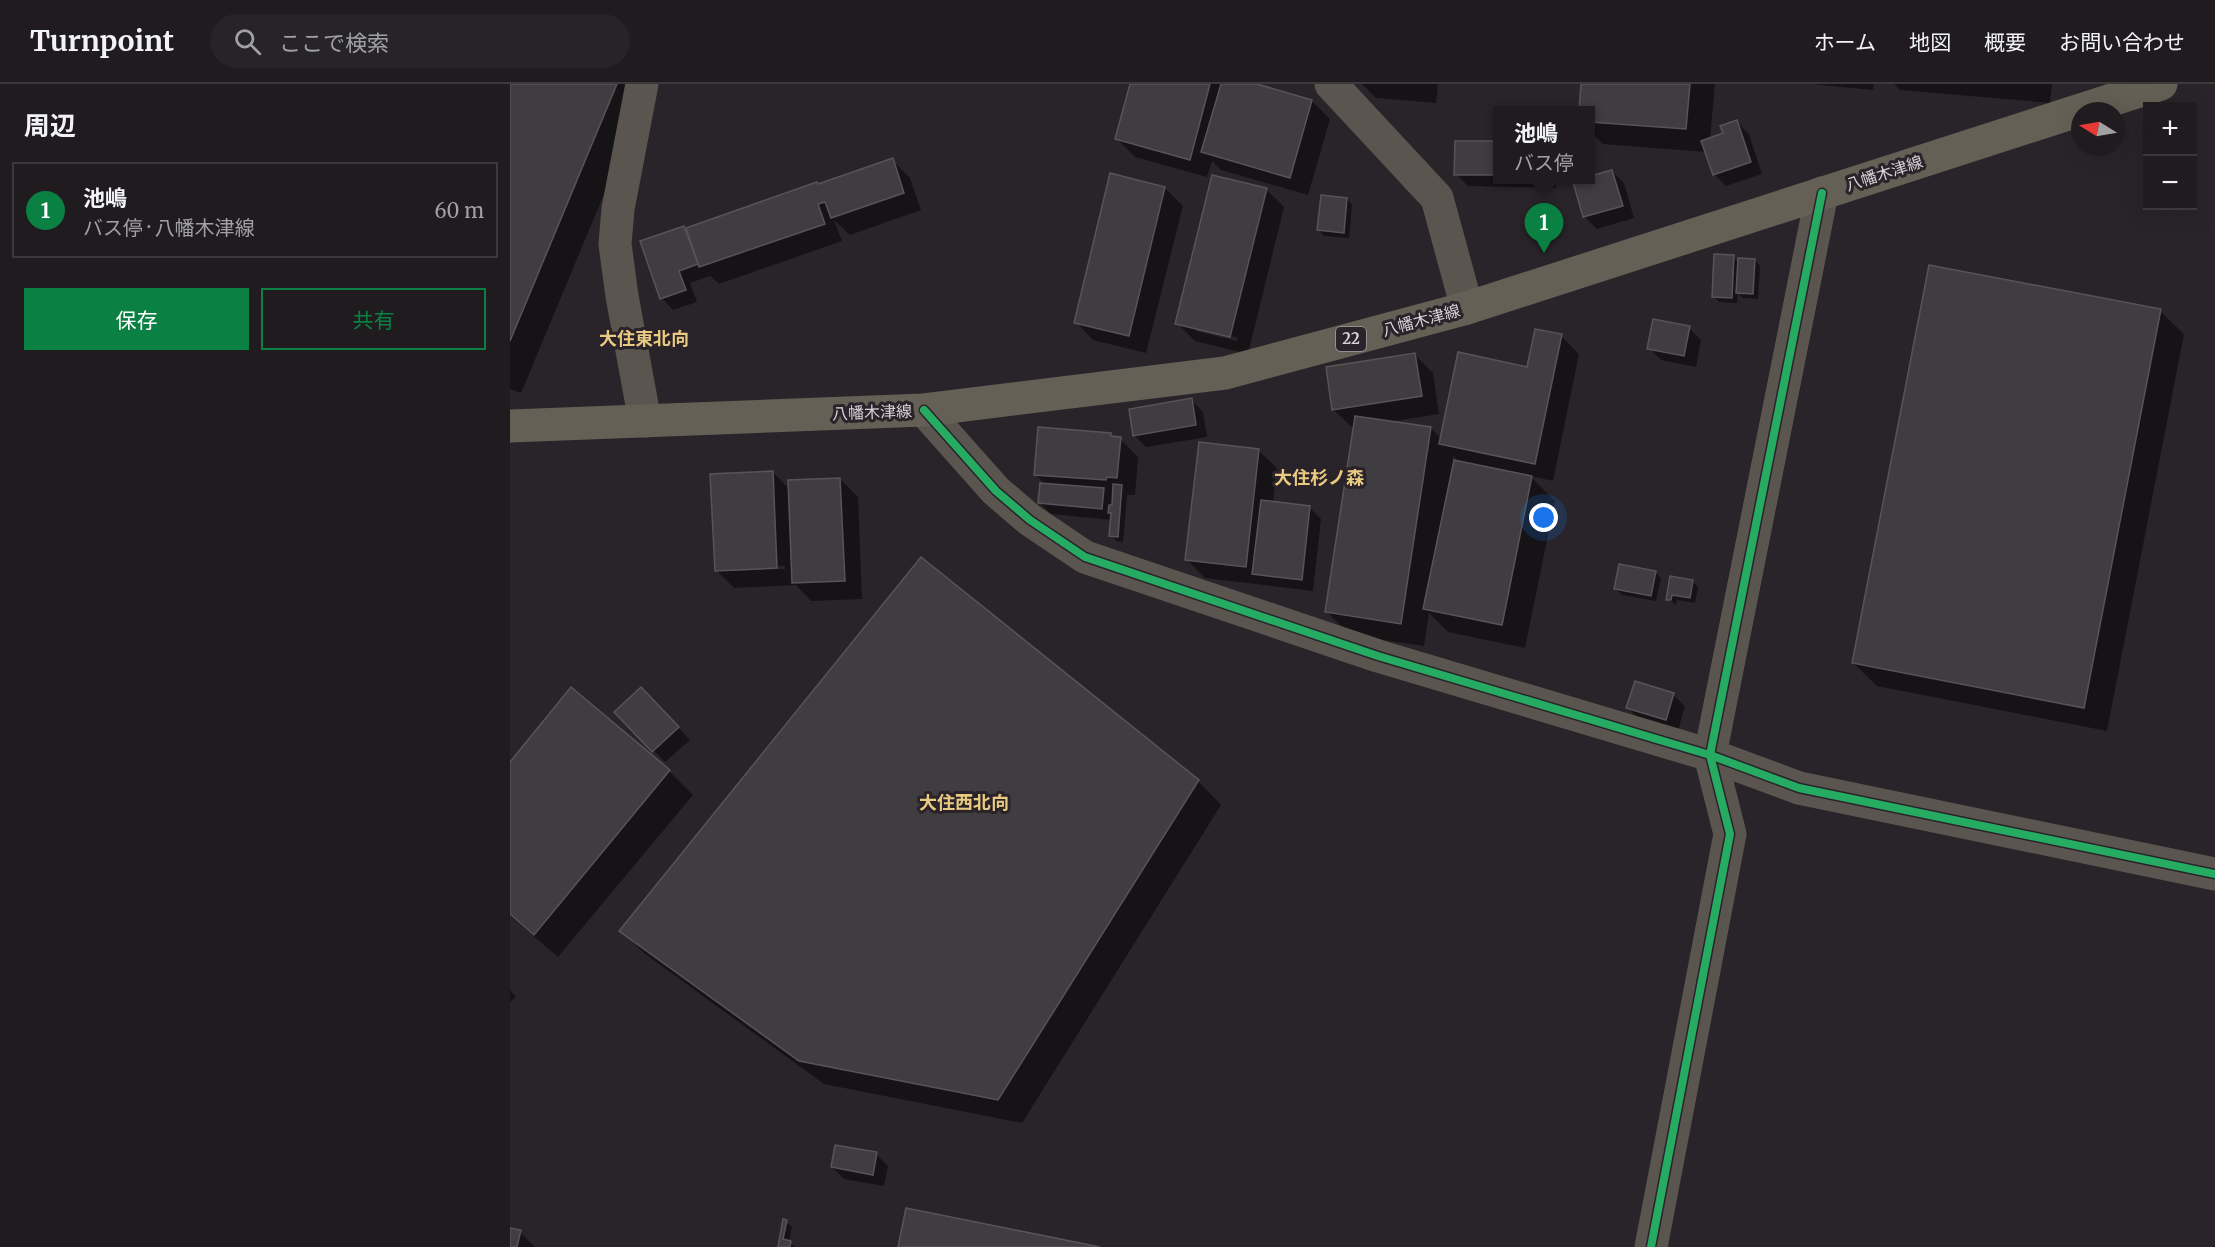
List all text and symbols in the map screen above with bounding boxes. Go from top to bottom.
search box [210,14,630,68]
text: Turnpoint [30,23,174,59]
icon: search [231,25,264,58]
text: ここで検索 [279,29,389,57]
text: ホーム [1814,29,1876,56]
text: 地図 [1909,29,1951,56]
text: 概要 [1984,29,2026,56]
text: お問い合わせ [2059,29,2185,56]
north arrow [2071,102,2125,156]
map controls [2143,102,2197,210]
button: + [2143,102,2197,156]
popup [1493,106,1595,184]
text: 周辺 [24,109,76,142]
text: 池嶋 [1514,119,1558,147]
text: バス停 [1514,150,1574,175]
street label: 八幡木津線 [1843,151,1925,195]
button: − [2143,156,2197,210]
text: 池嶋 [83,184,127,212]
text: 1 [41,198,50,223]
text: 60 m [434,198,484,223]
pin: 1 [1524,204,1564,253]
text: バス停 · 八幡木津線 [83,215,255,240]
button: 保存 [24,288,249,350]
button: 共有 [261,288,486,350]
street label: 八幡木津線 [1380,300,1462,340]
district label: 大住東北向 [599,327,689,350]
road number: 22 [1336,327,1366,351]
street label: 八幡木津線 [832,401,912,423]
district label: 大住杉ノ森 [1274,466,1364,489]
your location [1529,503,1558,532]
district label: 大住西北向 [919,791,1009,814]

